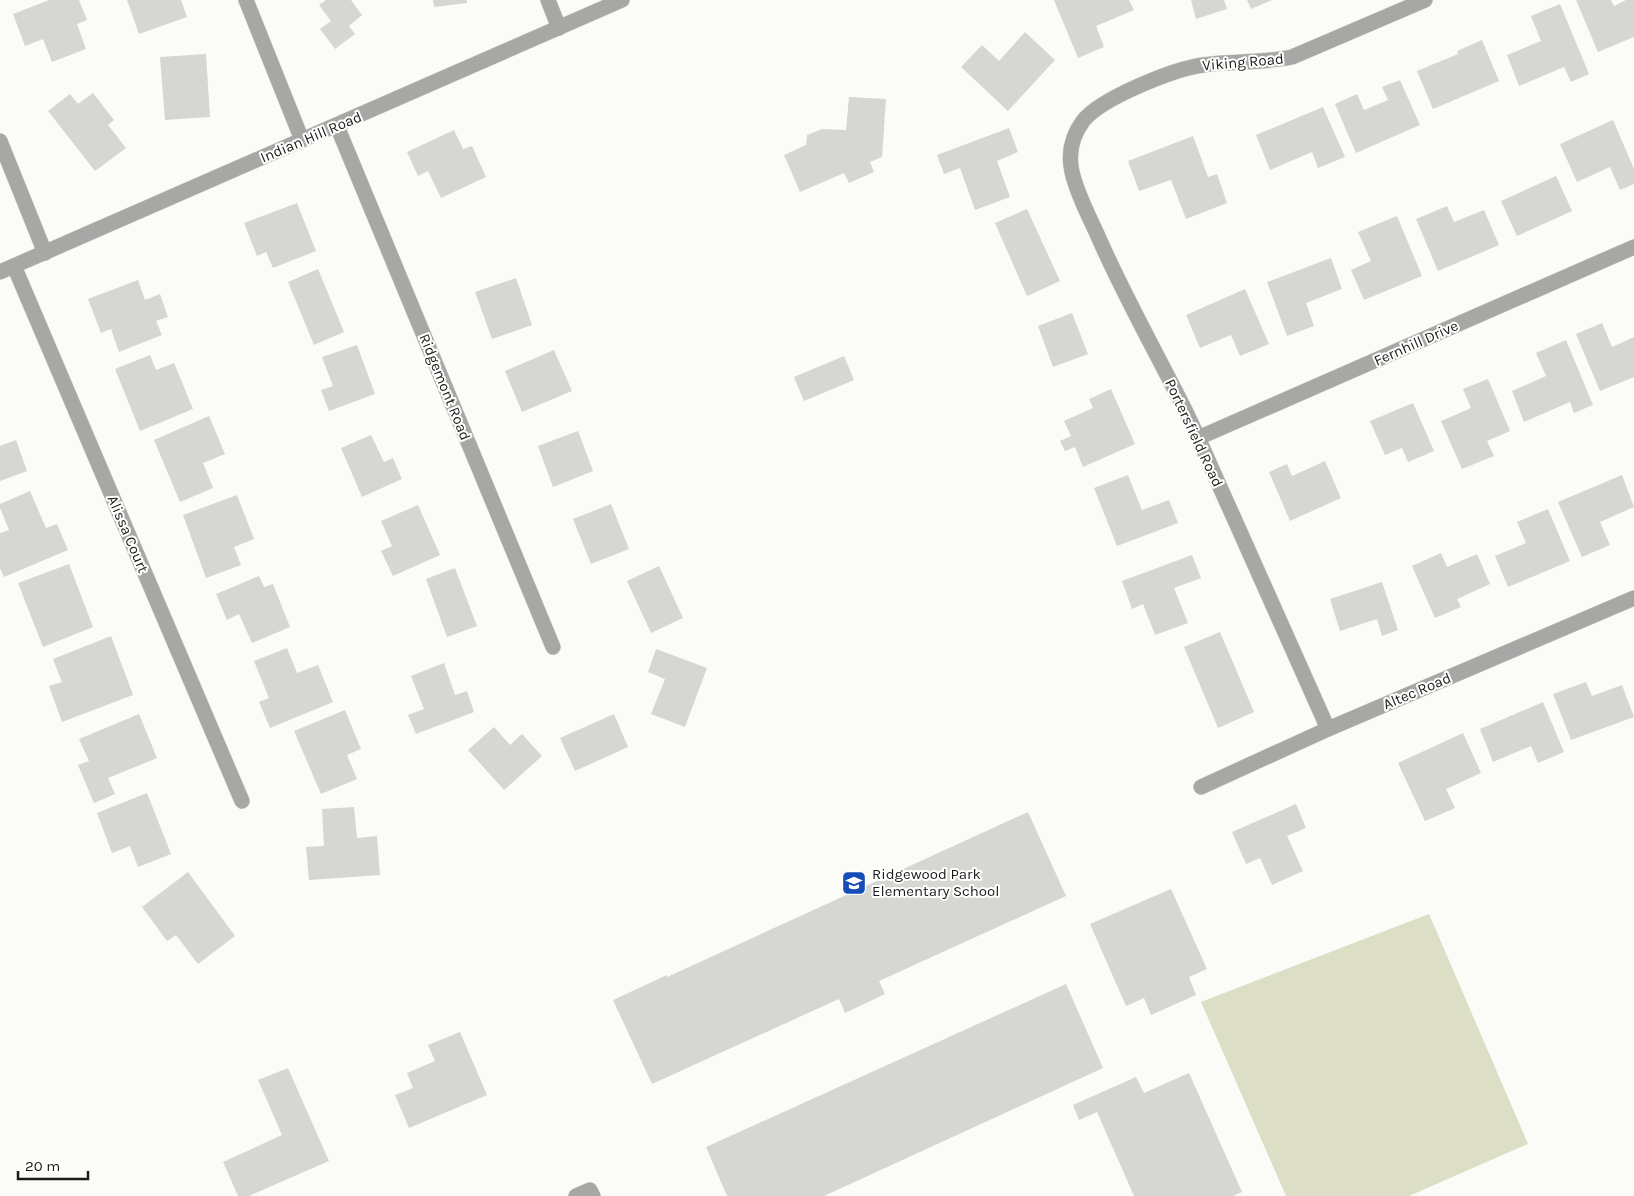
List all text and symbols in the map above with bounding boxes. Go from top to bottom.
street label: Viking Road [1202,49,1284,75]
street label: Indian Hill Road [258,108,364,166]
street label: Fernhill Drive [1371,316,1461,370]
street label: Ridgemont Road [415,331,475,443]
street label: Portersfield Road [1161,376,1227,490]
street label: Alissa Court [104,493,153,576]
street label: Altec Road [1380,669,1454,713]
place label: Ridgewood Park Elementary School [872,865,999,900]
school or university icon: Ridgewood Park Elementary School [841,870,867,896]
scale bar [18,1148,88,1180]
text: 20 m [25,1157,60,1175]

